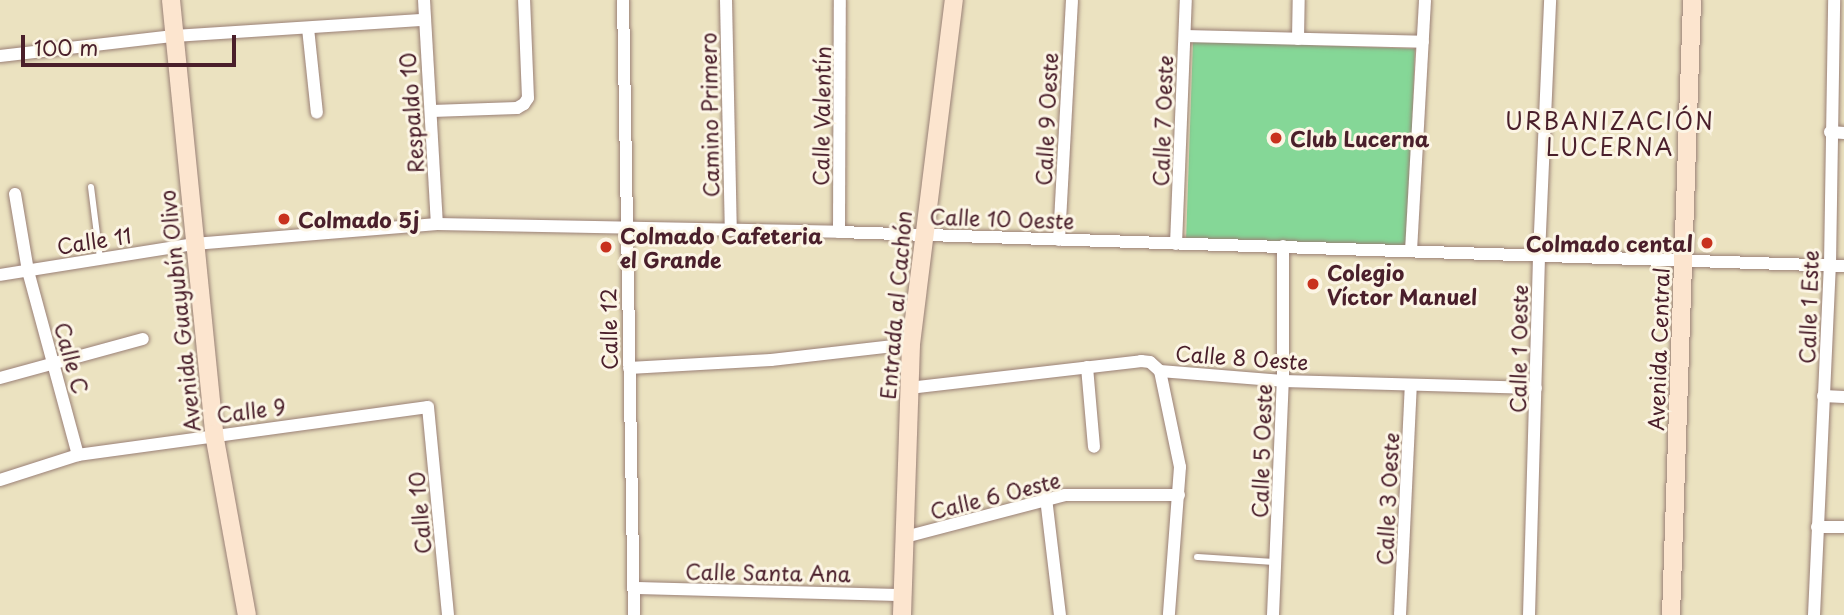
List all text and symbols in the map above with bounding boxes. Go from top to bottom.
scale bar [24,21,240,65]
text: 100 m [34,31,98,63]
street label: Camino Primero [695,33,723,197]
street label: Calle Valentín [807,46,835,186]
street label: Respaldo 10 [394,51,428,175]
street label: Calle 9 Oeste [1030,52,1062,186]
street label: Calle 7 Oeste [1147,55,1177,187]
district label: URBANIZACIÓN LUCERNA [1507,107,1713,161]
place label: Club Lucerna [1290,125,1430,151]
marker: Club Lucerna [1268,130,1284,146]
street label: Avenida Guayubín Olivo [154,189,204,433]
street label: Calle 10 Oeste [929,203,1075,233]
place label: Colmado 5j [298,206,418,232]
street label: Entrada al Cachón [874,209,916,401]
marker: Colmado 5j [276,211,292,227]
street label: Calle 11 [55,222,133,258]
place label: Colmado Cafeteria el Grande [620,222,821,272]
place label: Colmado cental [1526,230,1693,256]
marker: Colmado cental [1699,235,1715,251]
marker: Colmado Cafeteria el Grande [598,239,614,255]
street label: Calle 1 Este [1793,248,1823,366]
place label: Colegio Víctor Manuel [1327,259,1477,309]
street label: Avenida Central [1643,267,1673,431]
marker: Colegio Víctor Manuel [1305,276,1321,292]
street label: Calle 1 Oeste [1504,284,1532,414]
street label: Calle 12 [595,288,621,370]
street label: Calle C [50,319,94,397]
street label: Calle 8 Oeste [1175,340,1309,374]
street label: Calle 5 Oeste [1246,384,1276,518]
street label: Calle 9 [215,393,287,427]
street label: Calle 3 Oeste [1371,431,1403,567]
street label: Calle 6 Oeste [926,466,1064,524]
street label: Calle 10 [403,471,435,555]
street label: Calle Santa Ana [684,558,852,586]

